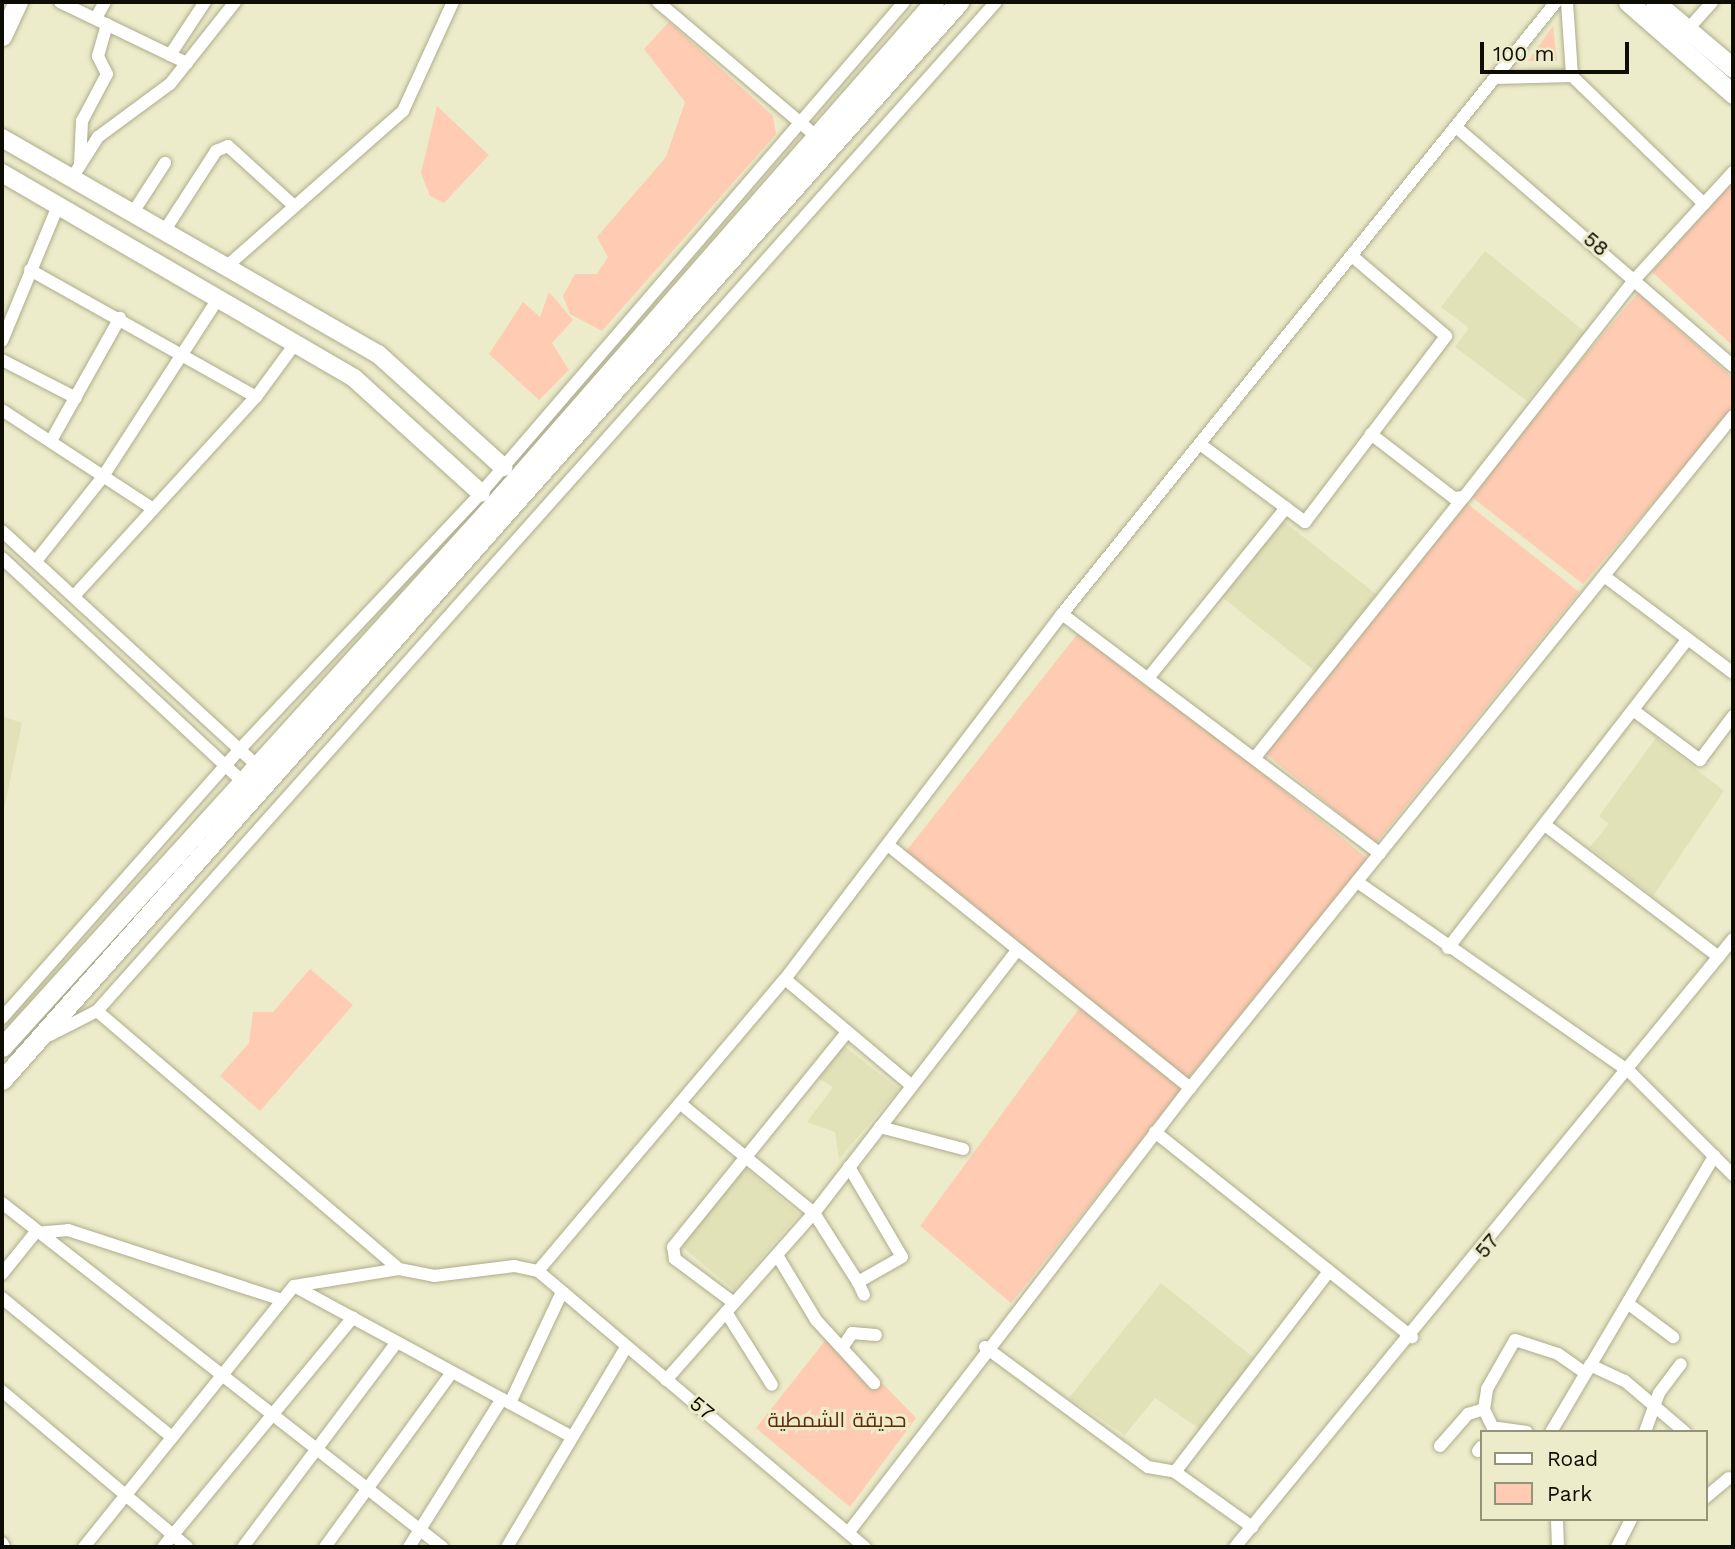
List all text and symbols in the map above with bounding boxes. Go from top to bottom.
scale bar [1483,28,1632,72]
text: 100 m [1493,41,1555,66]
street label: 58 [1578,226,1614,262]
street label: 57 [1470,1229,1504,1263]
street label: 57 [685,1391,719,1425]
park label: حديقة الشمطية [768,1407,906,1433]
legend [1480,1430,1707,1521]
text: Road [1547,1446,1598,1471]
text: Park [1547,1481,1592,1506]

